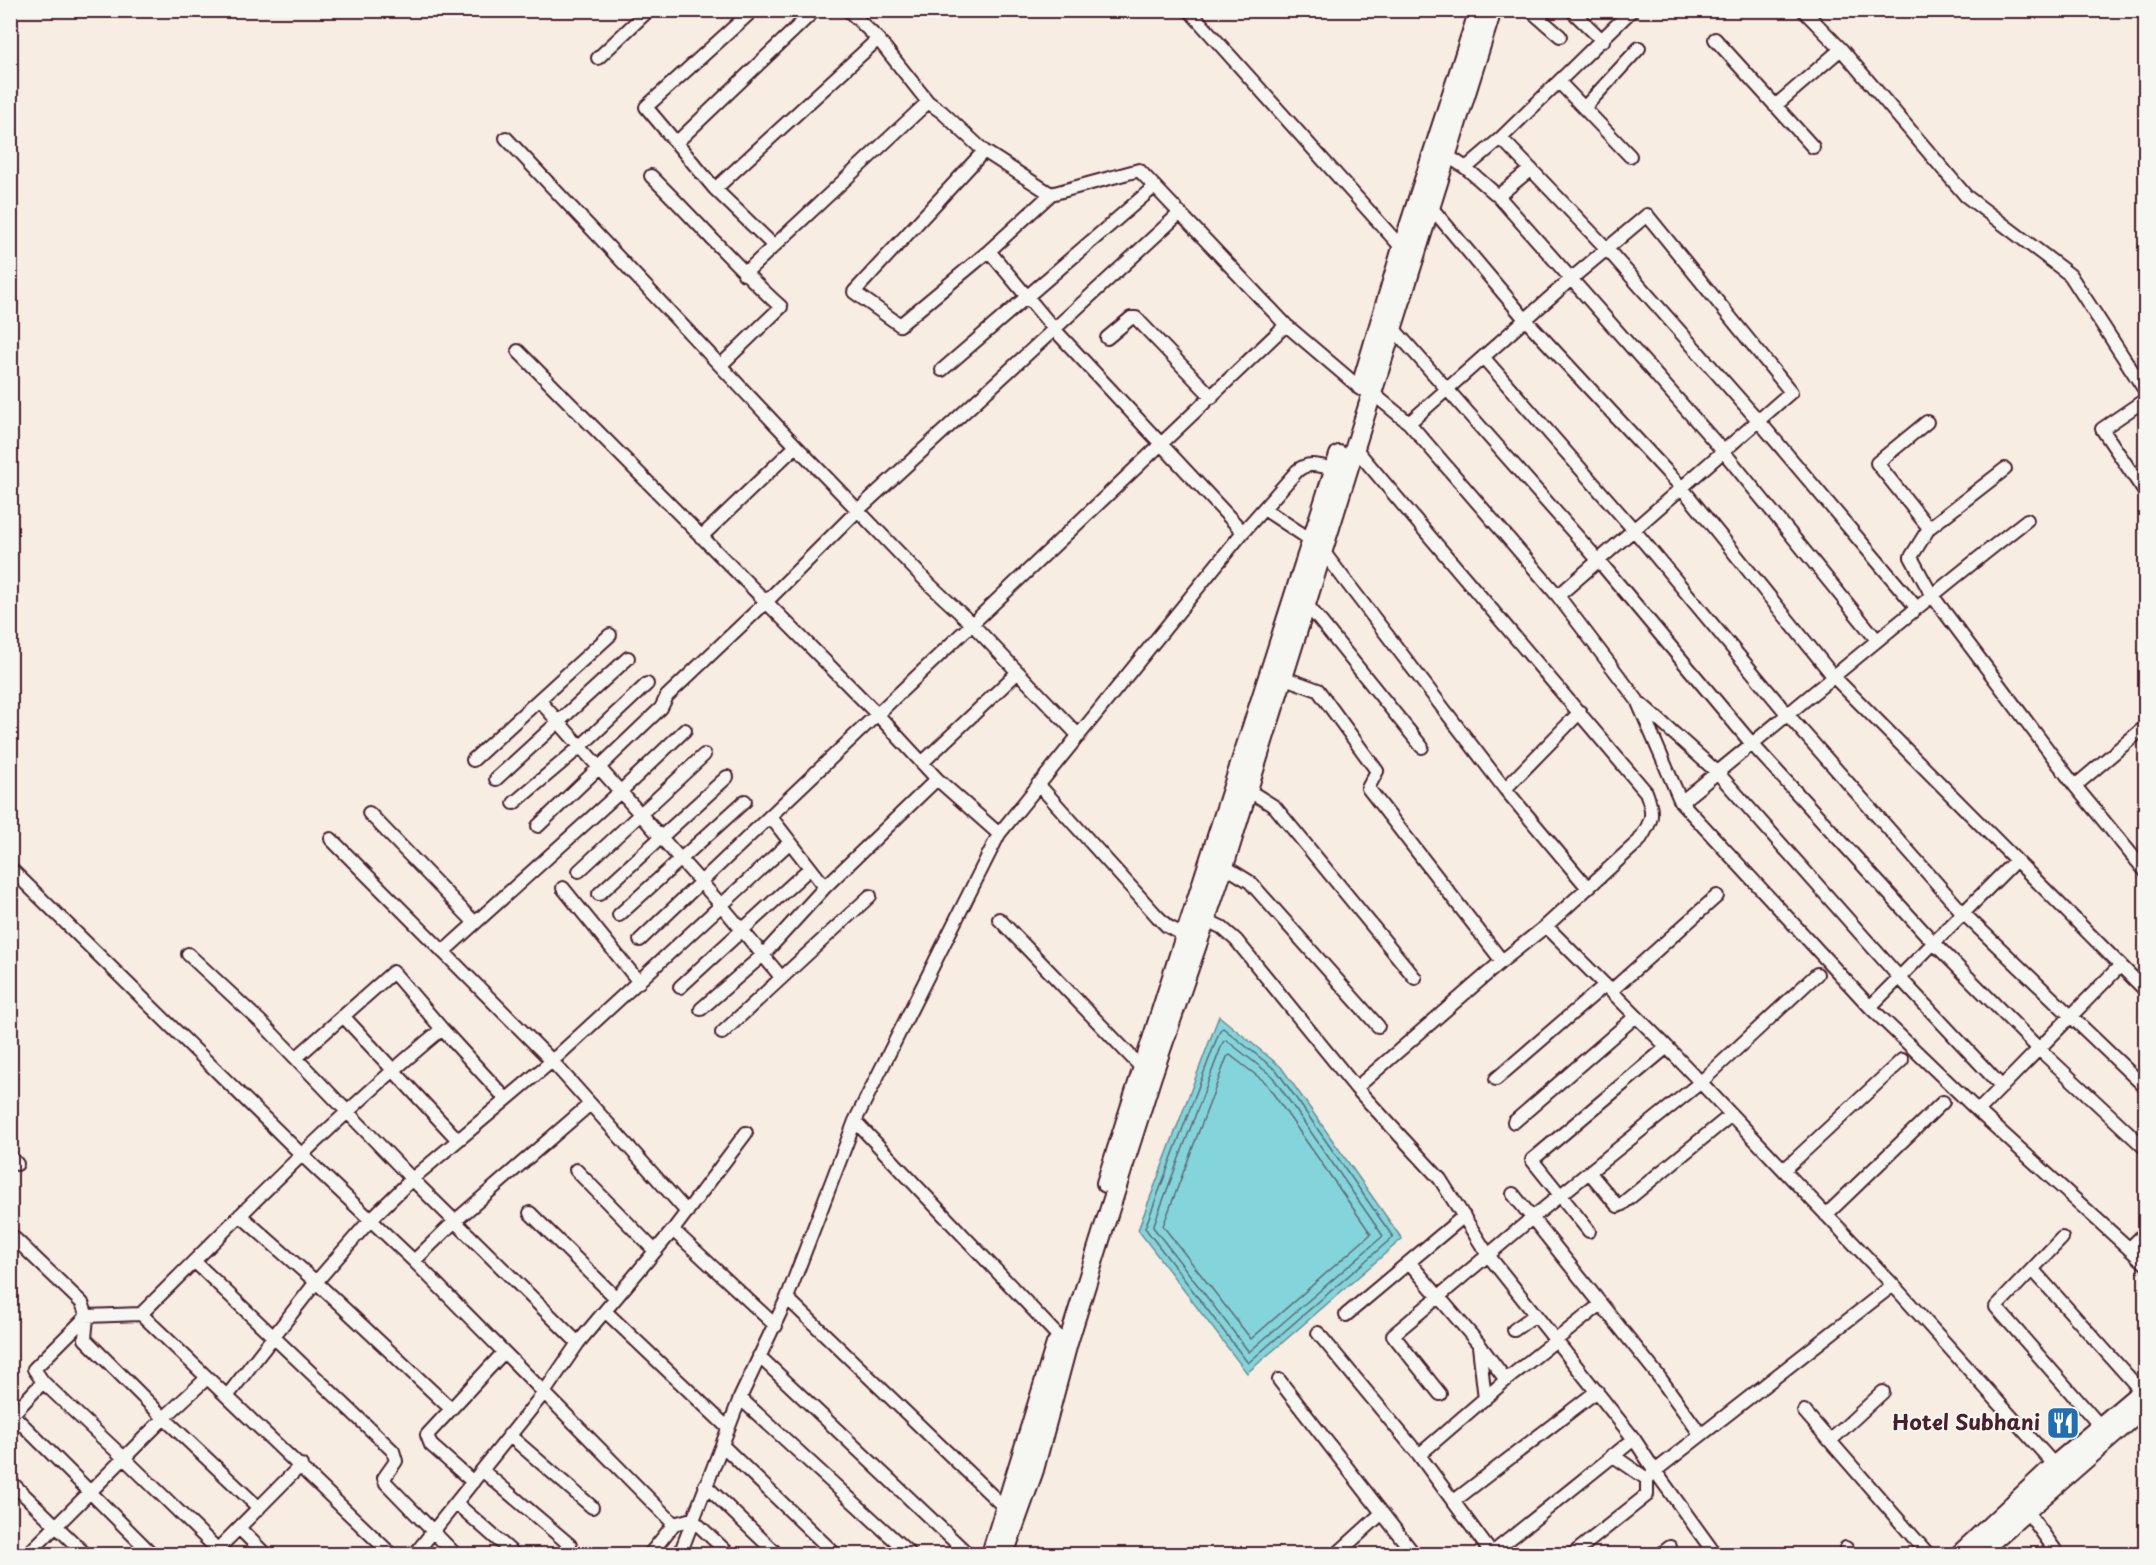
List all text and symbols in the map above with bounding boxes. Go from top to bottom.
place label: Hotel Subhani [1892,1405,2040,1437]
restaurant icon: Hotel Subhani [2045,1405,2081,1441]

